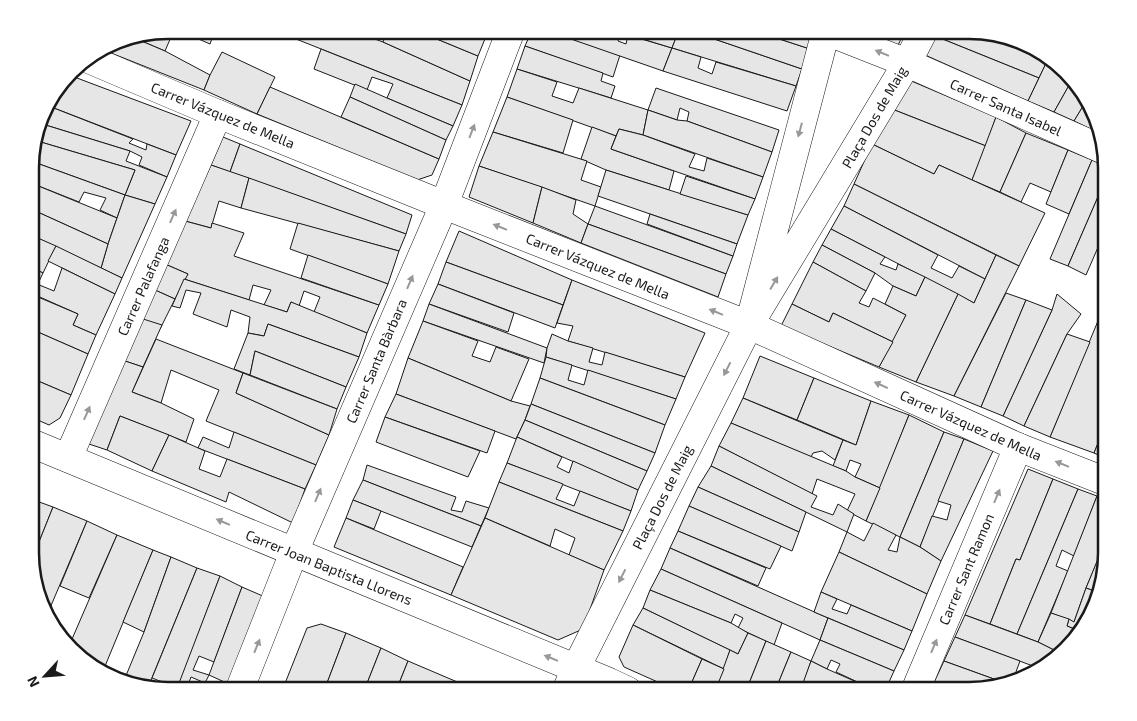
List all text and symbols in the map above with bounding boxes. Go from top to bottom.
one-way arrow [874,49,889,57]
street label: Plaça Dos de Maig [838,63,911,172]
street label: Carrer Santa Isabel [947,75,1065,140]
street label: Carrer Vázquez de Mella [149,78,297,152]
one-way arrow [796,123,804,138]
one-way arrow [469,124,476,139]
one-way arrow [170,209,178,223]
one-way arrow [492,223,507,231]
street label: Carrer Vázquez de Mella [524,229,672,303]
street label: Carrer Palafanga [113,234,173,338]
one-way arrow [407,275,415,289]
one-way arrow [769,277,779,290]
street label: Carrer Santa Bàrbara [342,296,410,426]
one-way arrow [708,308,723,316]
one-way arrow [723,361,731,376]
one-way arrow [874,380,888,388]
street label: Carrer Vázquez de Mella [897,386,1045,464]
one-way arrow [84,406,92,420]
street label: Plaça Dos de Maig [628,442,697,553]
one-way arrow [1054,460,1069,467]
one-way arrow [315,488,323,502]
one-way arrow [994,489,1002,503]
street label: Carrer Sant Ramon [935,511,997,627]
one-way arrow [216,518,230,526]
street label: Carrer Joan Baptista Llorens [243,526,415,608]
one-way arrow [618,569,626,583]
one-way arrow [253,639,261,653]
one-way arrow [930,639,938,653]
north arrow [20,651,70,701]
one-way arrow [543,654,558,662]
text: N [23,674,43,690]

